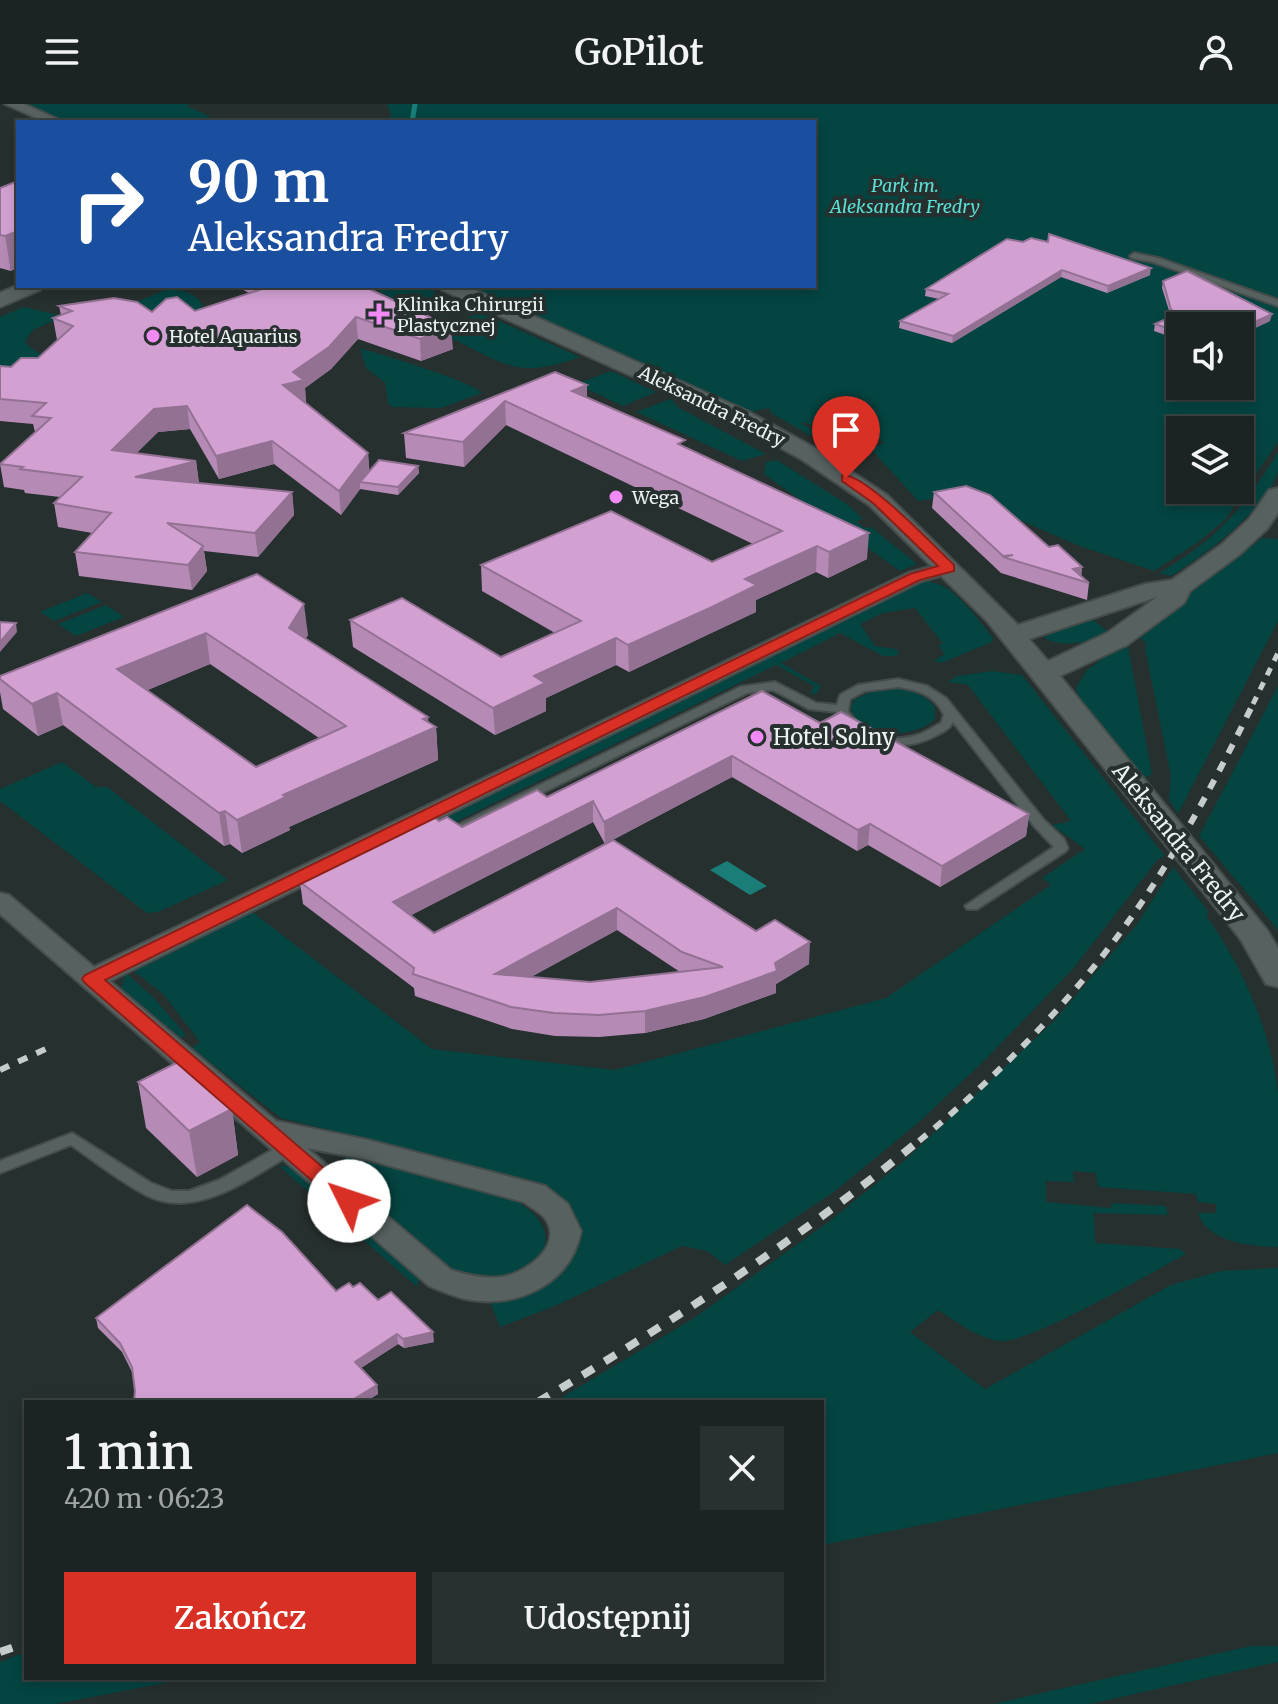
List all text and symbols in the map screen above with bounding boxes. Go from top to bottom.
icon: menu [40,30,84,74]
text: GoPilot [574,30,704,75]
icon: person [1194,30,1238,74]
text: 90 m [188,147,329,217]
icon: right [56,152,160,256]
park label: Park im. Aleksandra Fredry [828,174,980,218]
text: Aleksandra Fredry [188,216,508,261]
place label: Klinika Chirurgii Plastycznej [397,293,544,337]
marker: Klinika Chirurgii Plastycznej [368,303,390,325]
map controls [1166,312,1254,504]
button: sound [1166,312,1254,400]
place label: Hotel Aquarius [169,325,298,348]
marker: Hotel Aquarius [144,327,162,345]
street label: Aleksandra Fredry [634,360,790,452]
pin [812,396,880,478]
icon: arrive [824,408,868,452]
button: layers [1166,416,1254,504]
place label: Wega [631,486,679,509]
marker: Wega [607,488,625,506]
place label: Hotel Solny [773,723,895,751]
marker: Hotel Solny [748,728,766,746]
street label: Aleksandra Fredry [1106,756,1252,927]
position arrow [307,1159,391,1243]
text: 1 min [64,1422,193,1482]
button: close [700,1426,784,1510]
text: 420 m · 06:23 [64,1482,225,1515]
button: Zakończ [64,1572,416,1664]
button: Udostępnij [432,1572,784,1664]

